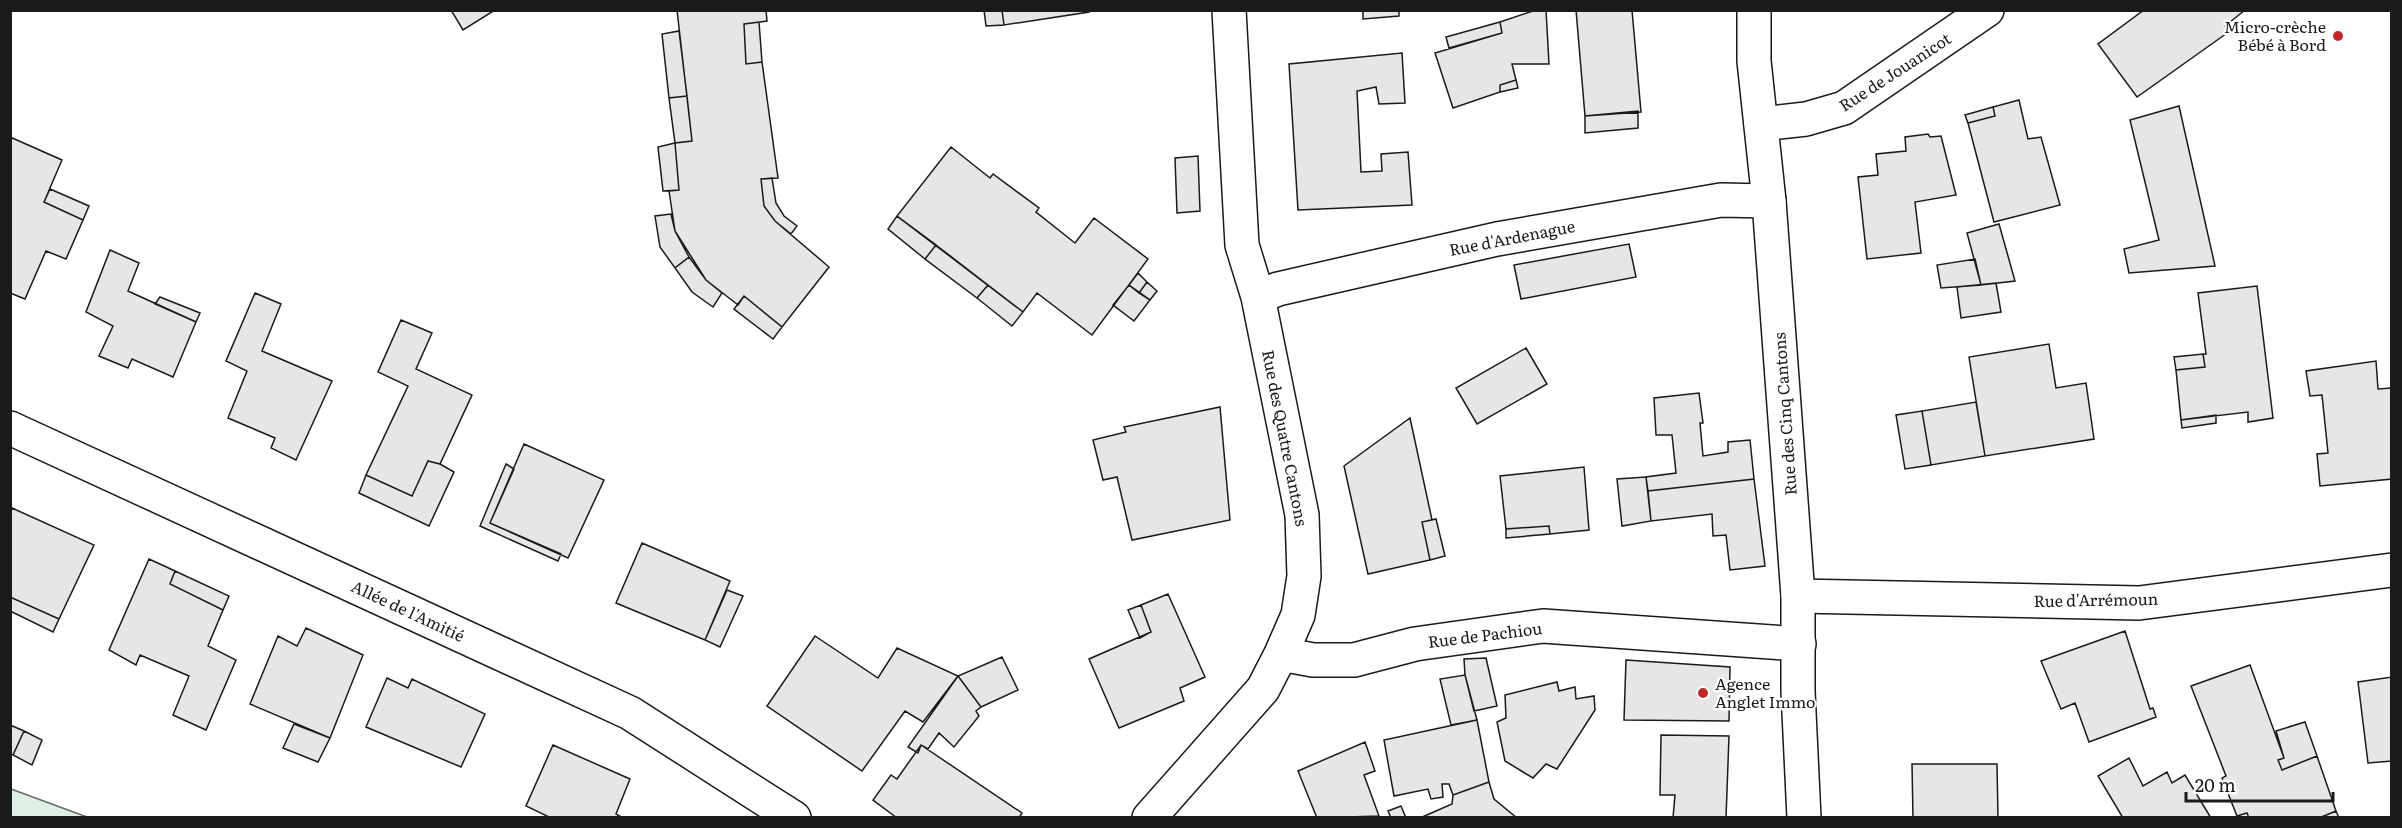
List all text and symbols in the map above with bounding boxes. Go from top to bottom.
place label: Micro-crèche Bébé à Bord [2224,14,2326,56]
street label: Rue de Jouanicot [1834,26,1956,116]
marker: Micro-crèche Bébé à Bord [2331,29,2345,43]
street label: Rue d'Ardenague [1447,213,1577,261]
street label: Rue des Cinq Cantons [1766,332,1802,496]
street label: Rue des Quatre Cantons [1257,348,1315,528]
street label: Allée de l'Amitié [348,573,469,647]
street label: Rue d'Arrémoun [2033,586,2159,612]
street label: Rue de Pachiou [1426,615,1543,653]
place label: Agence Anglet Immo [1715,671,1815,713]
marker: Agence Anglet Immo [1696,686,1710,700]
scale bar [2186,765,2333,803]
text: 20 m [2195,771,2236,798]

